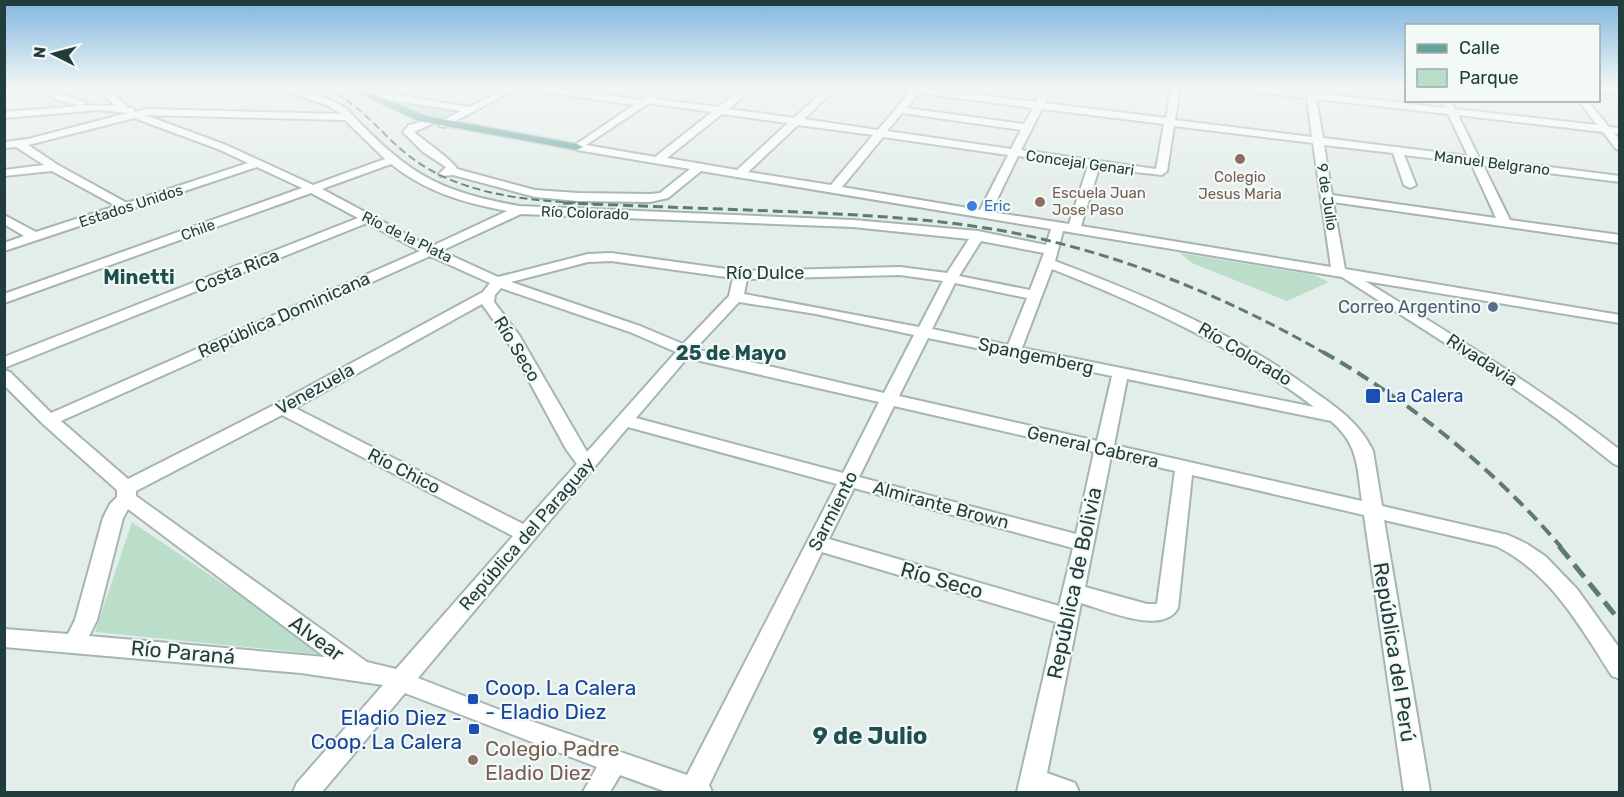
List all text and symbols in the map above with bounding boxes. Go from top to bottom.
north arrow [24,24,84,84]
legend [1405,24,1600,102]
text: Calle [1459,37,1500,59]
text: N [30,46,50,59]
text: Parque [1459,67,1519,89]
street label: Concejal Genari [1025,146,1135,180]
street label: Manuel Belgrano [1433,147,1551,179]
marker: Colegio Jesus Maria [1233,152,1247,166]
street label: 9 de Julio [1313,162,1341,232]
place label: Colegio Jesus Maria [1198,168,1282,203]
street label: Estados Unidos [77,181,186,231]
place label: Escuela Juan Jose Paso [1052,184,1146,219]
marker: Escuela Juan Jose Paso [1033,195,1047,209]
place label: Eric [984,197,1011,215]
marker: Eric [965,199,979,213]
street label: Río Colorado [541,202,629,224]
street label: Río de la Plata [359,207,455,267]
street label: Chile [179,216,217,244]
street label: Costa Rica [192,244,282,298]
street label: Río Dulce [726,262,804,284]
district label: Minetti [103,265,175,289]
street label: República Dominicana [195,267,373,363]
place label: Correo Argentino [1338,296,1481,318]
marker: Correo Argentino [1486,300,1500,314]
street label: Río Seco [489,312,545,386]
street label: Río Colorado [1194,317,1296,391]
street label: Rivadavia [1442,329,1522,391]
street label: Spangemberg [976,333,1096,379]
district label: 25 de Mayo [676,341,786,365]
street label: Venezuela [272,358,358,420]
place label: La Calera [1386,385,1464,407]
marker: La Calera [1364,387,1382,405]
street label: General Cabrera [1025,421,1161,473]
street label: Río Chico [364,443,444,499]
street label: República del Paraguay [454,453,600,615]
street label: Sarmiento [804,467,862,555]
street label: Almirante Brown [871,476,1011,534]
street label: República de Bolivia [1041,485,1107,681]
street label: Río Seco [898,556,986,604]
street label: República del Perú [1368,560,1422,744]
street label: Alvear [285,610,349,666]
street label: Río Paraná [130,635,236,669]
place label: Coop. La Calera - Eladio Diez [485,675,636,724]
marker: Coop. La Calera - Eladio Diez [466,692,480,706]
place label: Eladio Diez - Coop. La Calera [311,705,462,754]
marker: Eladio Diez - Coop. La Calera [467,722,481,736]
district label: 9 de Julio [813,722,927,750]
place label: Colegio Padre Eladio Diez [485,736,620,785]
marker: Colegio Padre Eladio Diez [466,753,480,767]

